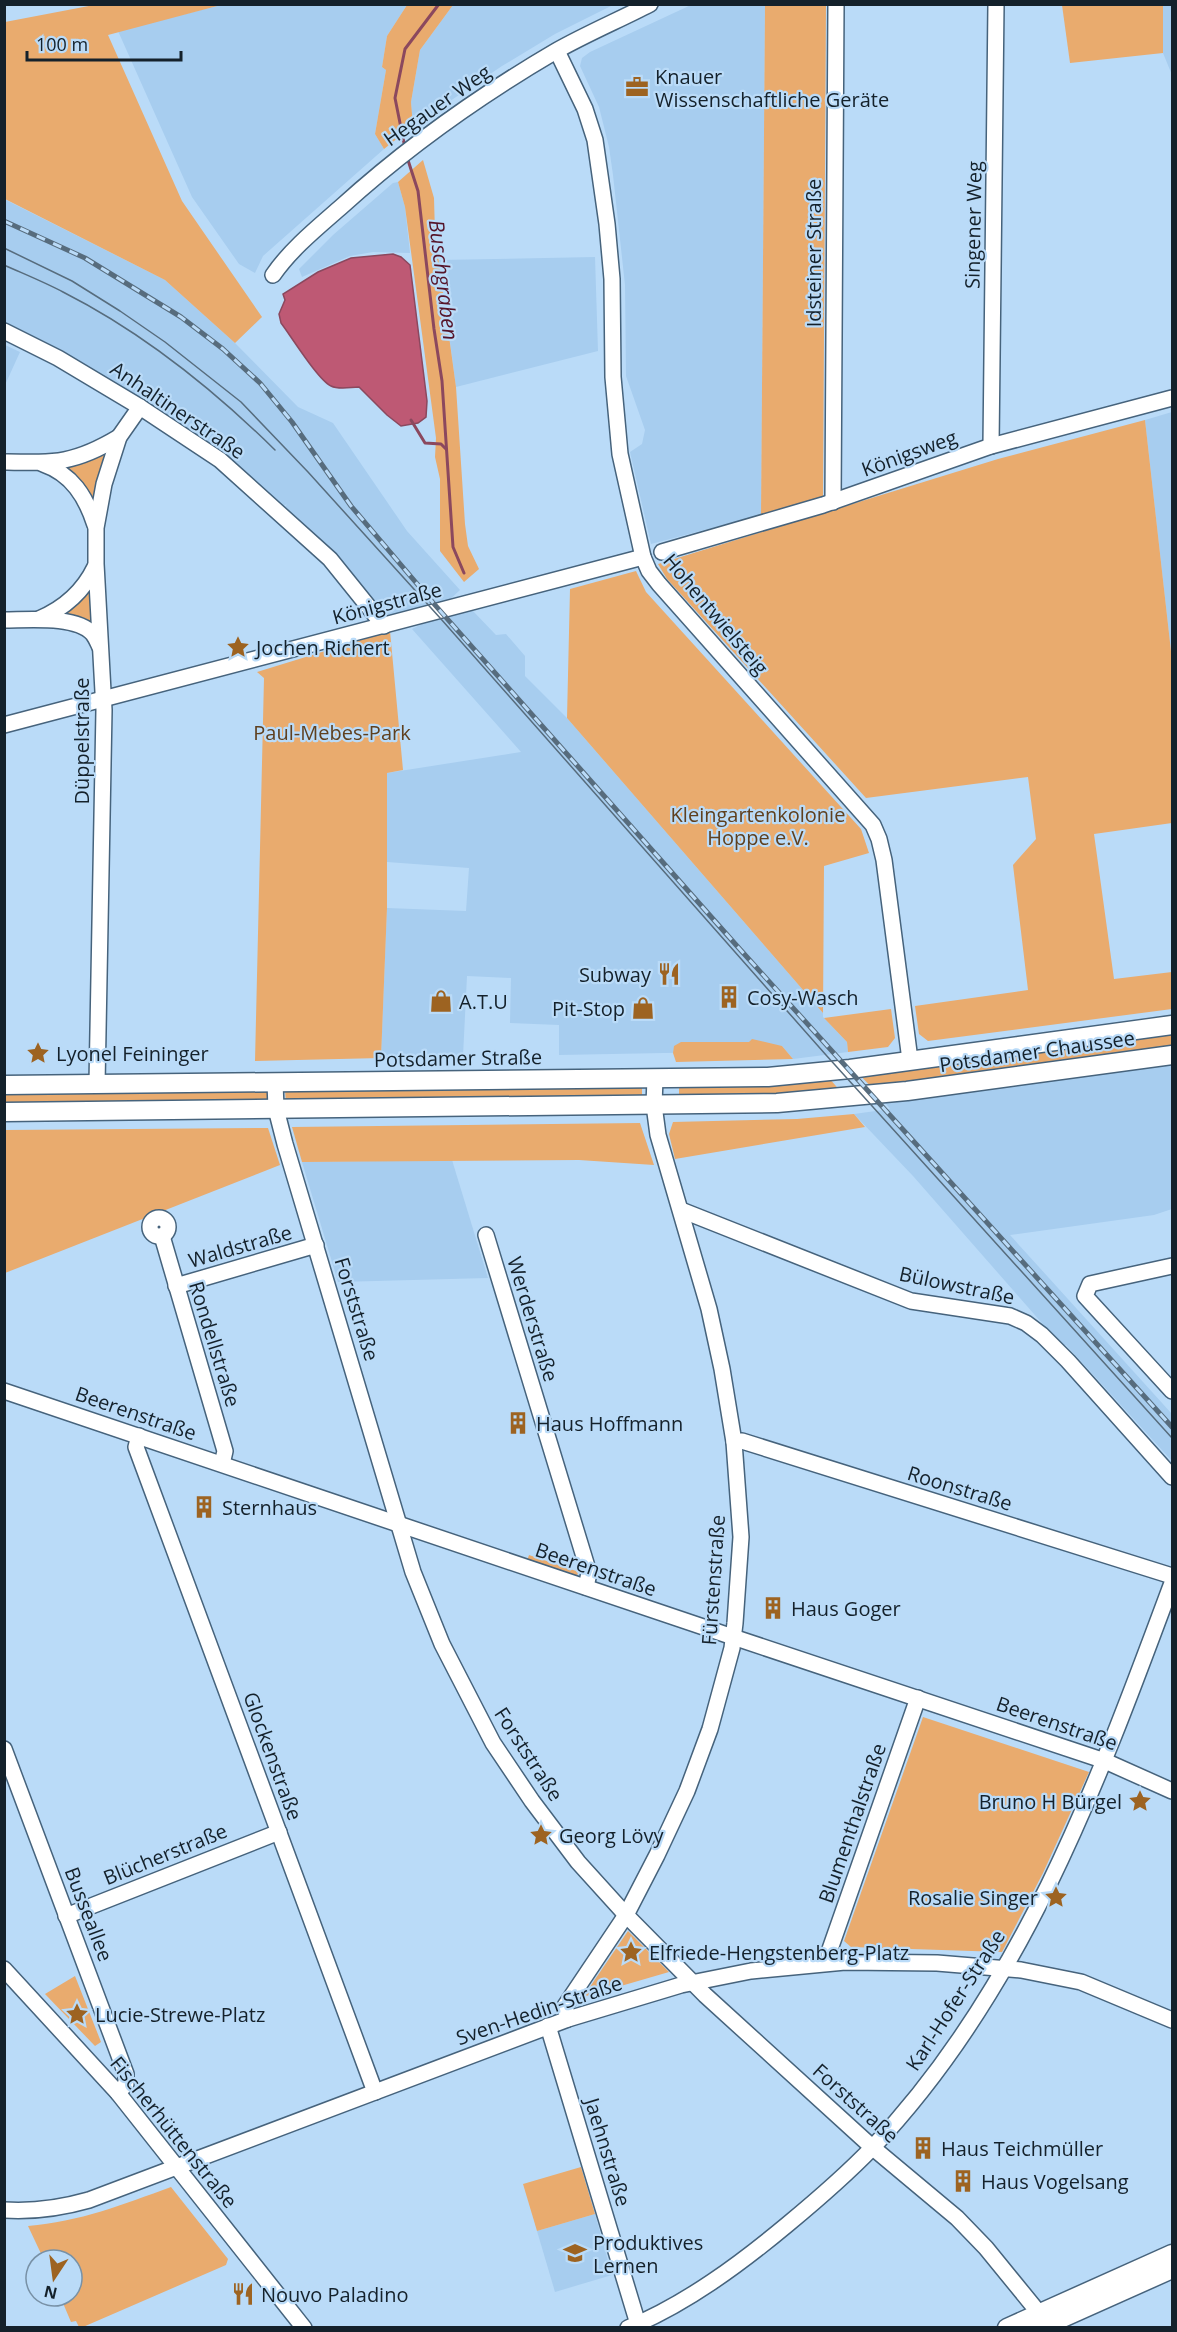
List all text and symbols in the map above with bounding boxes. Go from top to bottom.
scale bar [27,24,182,62]
text: 100 m [36,32,88,56]
street label: Hegauer Weg [378,58,496,152]
place label: Knauer Wissenschaftliche Geräte [655,63,889,113]
office icon: Knauer Wissenschaftliche Geräte [624,74,650,100]
street label: Singener Weg [958,161,988,289]
street label: Idsteiner Straße [800,179,827,327]
water label: Buschgraben [423,218,465,342]
street label: Anhaltinerstraße [105,355,251,465]
street label: Königsweg [858,423,961,483]
street label: Hohentwielsteig [657,548,775,680]
street label: Königstraße [329,575,445,631]
place icon: Jochen Richert [225,634,251,660]
place label: Jochen Richert [254,634,390,661]
street label: Düppelstraße [68,677,95,805]
park label: Paul-Mebes-Park [253,719,411,746]
park label: Kleingartenkolonie Hoppe e.V. [671,801,845,851]
place label: Subway [579,961,652,988]
restaurant icon: Subway [656,961,682,987]
building icon: Cosy-Wasch [716,984,742,1010]
place label: Cosy-Wasch [747,984,859,1011]
shop icon: A.T.U [428,988,454,1014]
place label: A.T.U [459,988,508,1015]
place label: Pit-Stop [552,995,625,1022]
shop icon: Pit-Stop [630,995,656,1021]
street label: Potsdamer Chaussee [938,1024,1136,1078]
place icon: Lyonel Feininger [25,1040,51,1066]
place label: Lyonel Feininger [56,1040,209,1067]
street label: Potsdamer Straße [374,1043,542,1073]
street label: Waldstraße [185,1218,295,1274]
street label: Werderstraße [501,1253,565,1385]
street label: Forststraße [328,1254,386,1364]
street label: Bülowstraße [897,1260,1017,1310]
street label: Rondellstraße [183,1278,247,1410]
street label: Beerenstraße [72,1380,200,1446]
building icon: Haus Hoffmann [505,1410,531,1436]
place label: Haus Hoffmann [536,1410,683,1437]
street label: Roonstraße [904,1459,1016,1517]
building icon: Sternhaus [191,1494,217,1520]
place label: Sternhaus [222,1494,317,1521]
street label: Fürstenstraße [695,1514,731,1646]
street label: Beerenstraße [532,1536,660,1602]
building icon: Haus Goger [760,1595,786,1621]
place label: Haus Goger [791,1595,901,1622]
street label: Glockenstraße [237,1688,309,1824]
street label: Beerenstraße [993,1690,1121,1756]
street label: Forststraße [489,1702,569,1806]
street label: Blumenthalstraße [812,1739,892,1907]
place label: Bruno H Bürgel [979,1788,1122,1815]
place icon: Bruno H Bürgel [1127,1788,1153,1814]
street label: Blücherstraße [99,1817,231,1891]
place icon: Georg Lövy [528,1822,554,1848]
place label: Georg Lövy [559,1822,664,1849]
street label: Busseallee [59,1863,119,1965]
place label: Rosalie Singer [908,1884,1038,1911]
place icon: Rosalie Singer [1043,1884,1069,1910]
street label: Karl-Hofer-Straße [899,1924,1011,2076]
place icon: Elfriede-Hengstenberg-Platz [618,1939,644,1965]
place label: Elfriede-Hengstenberg-Platz [649,1939,909,1966]
street label: Sven-Hedin-Straße [452,1969,626,2051]
place icon: Lucie-Strewe-Platz [64,2001,90,2027]
place label: Lucie-Strewe-Platz [95,2001,265,2028]
street label: Fischerhüttenstraße [104,2050,244,2214]
street label: Forststraße [807,2057,905,2149]
street label: Jaehnstraße [578,2093,637,2209]
building icon: Haus Teichmüller [910,2135,936,2161]
place label: Haus Teichmüller [941,2135,1103,2162]
building icon: Haus Vogelsang [950,2168,976,2194]
place label: Haus Vogelsang [981,2168,1129,2195]
place label: Produktives Lernen [593,2229,703,2279]
school or university icon: Produktives Lernen [562,2240,588,2266]
north arrow [24,2248,84,2308]
text: N [42,2280,59,2305]
restaurant icon: Nouvo Paladino [230,2281,256,2307]
place label: Nouvo Paladino [261,2281,408,2308]

